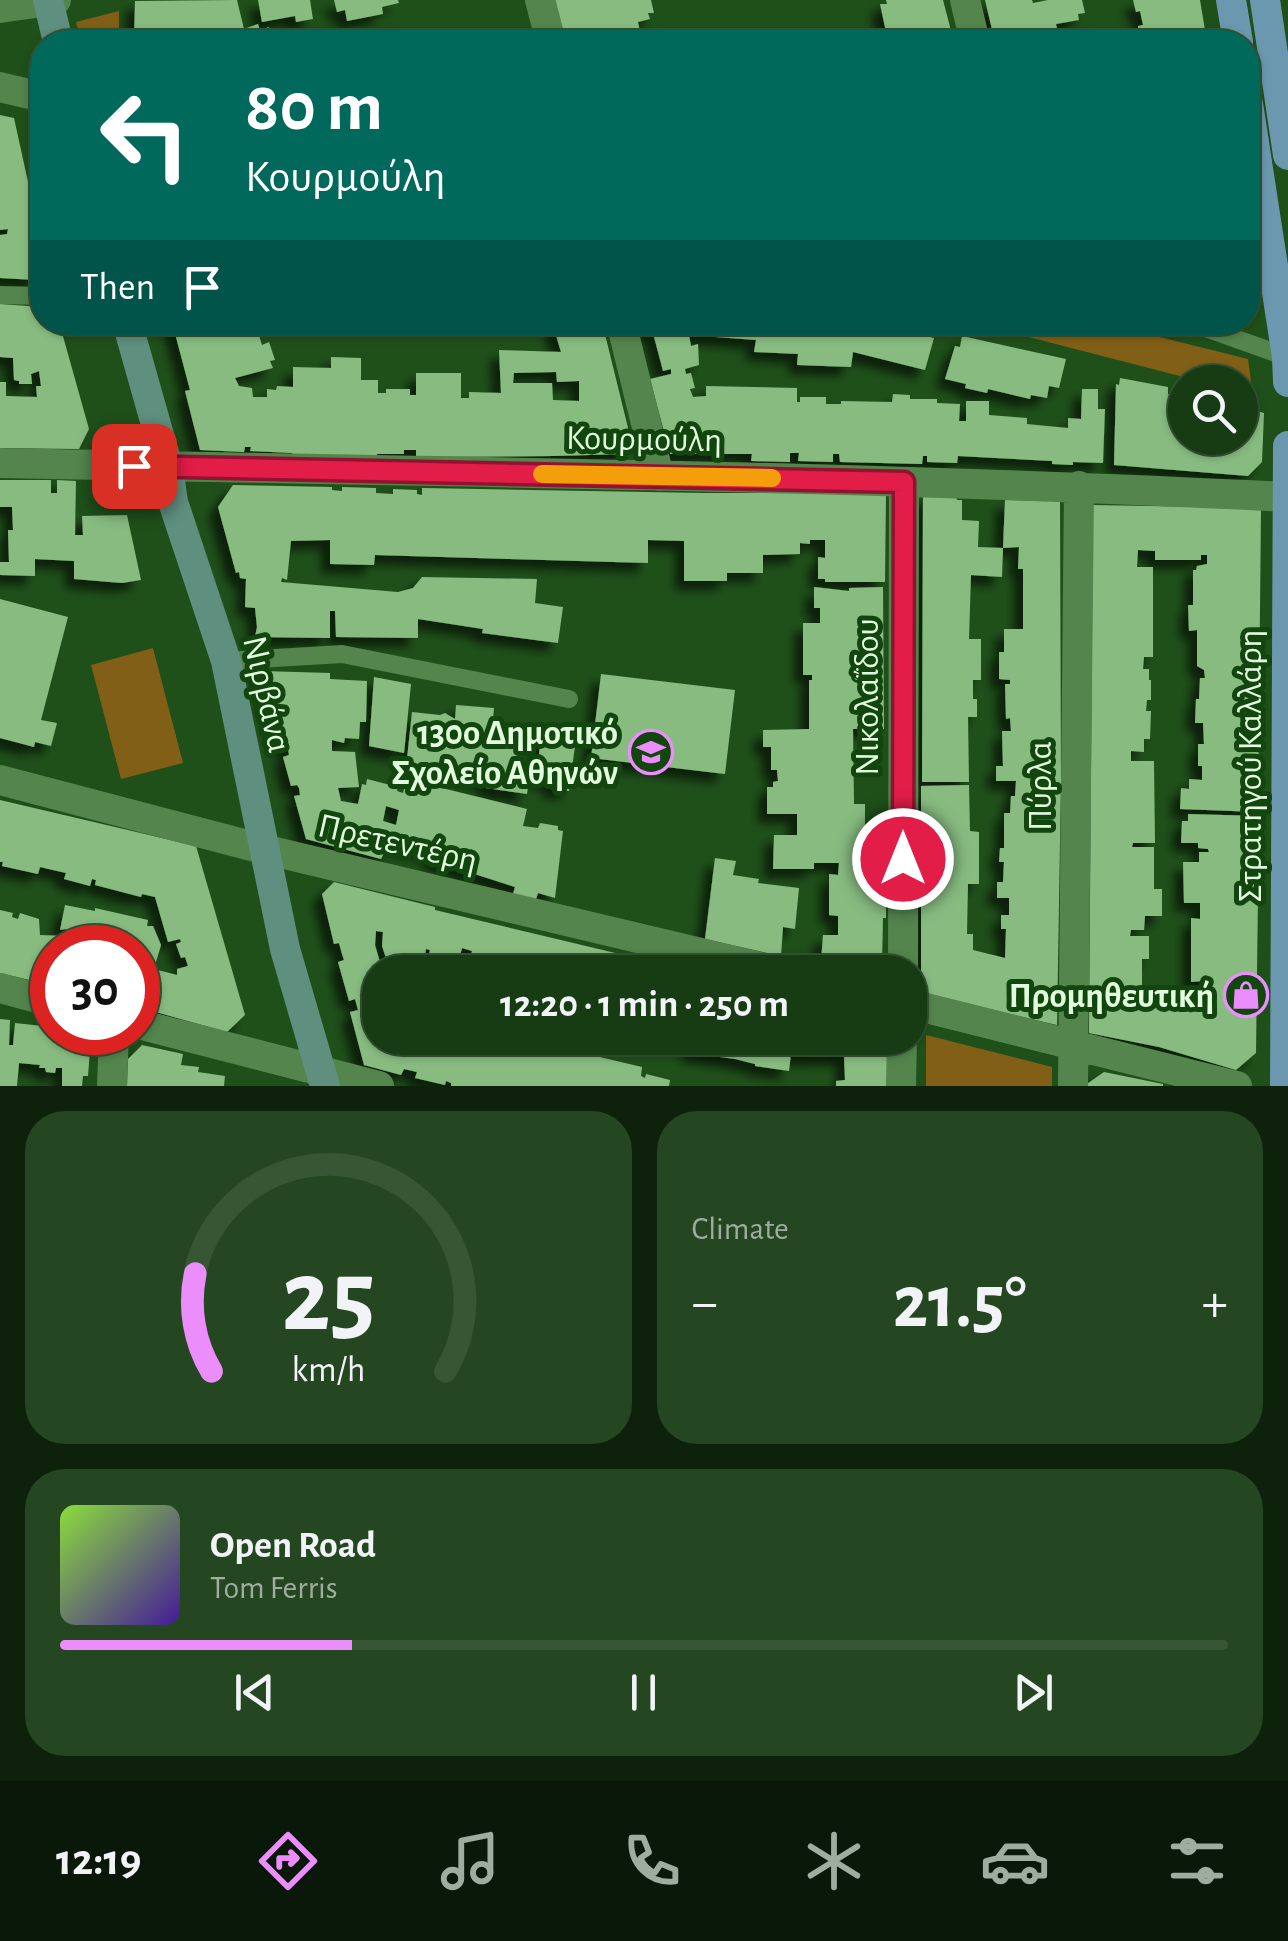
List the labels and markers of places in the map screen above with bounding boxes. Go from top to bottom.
pin [92,424,177,509]
place label: 130ο Δημοτικό Σχολείο Αθηνών [391,716,618,791]
school or university icon: 130ο Δημοτικό Σχολείο Αθηνών [628,729,674,775]
shop icon: Προμηθευτική [1223,972,1269,1018]
place label: Προμηθευτική [1009,979,1214,1014]

